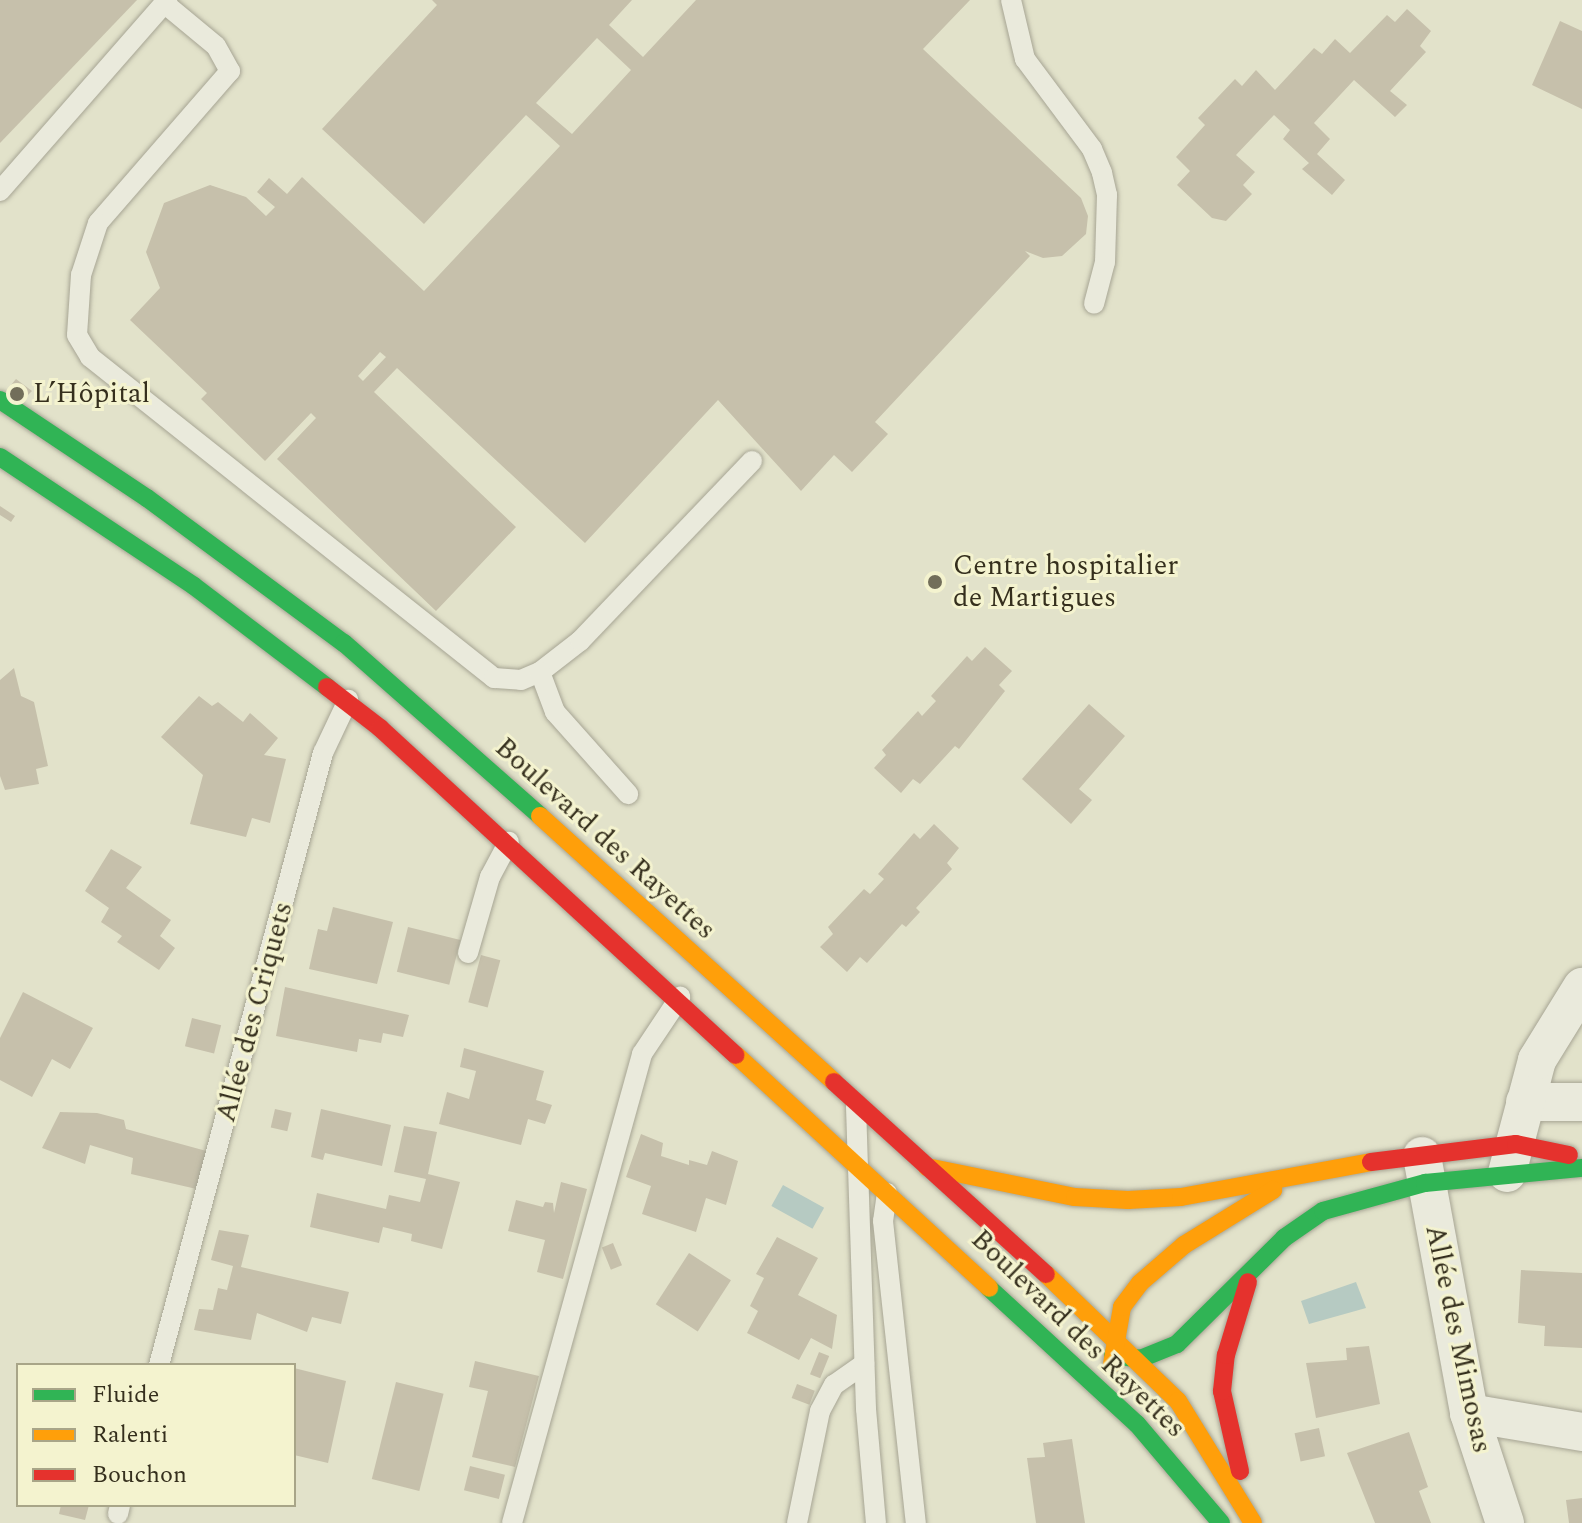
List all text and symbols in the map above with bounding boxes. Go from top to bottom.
place label: L’Hôpital [33,377,150,411]
marker: L’Hôpital [8,385,26,403]
place label: Centre hospitalier de Martigues [953,549,1178,615]
marker: Centre hospitalier de Martigues [924,571,946,593]
street label: Boulevard des Rayettes [488,731,722,947]
street label: Allée des Criquets [209,898,301,1126]
street label: Allée des Mimosas [1417,1222,1499,1456]
street label: Boulevard des Rayettes [964,1223,1192,1445]
legend [16,1363,296,1507]
text: Fluide [92,1377,159,1413]
text: Ralenti [92,1417,168,1453]
text: Bouchon [92,1457,187,1493]

